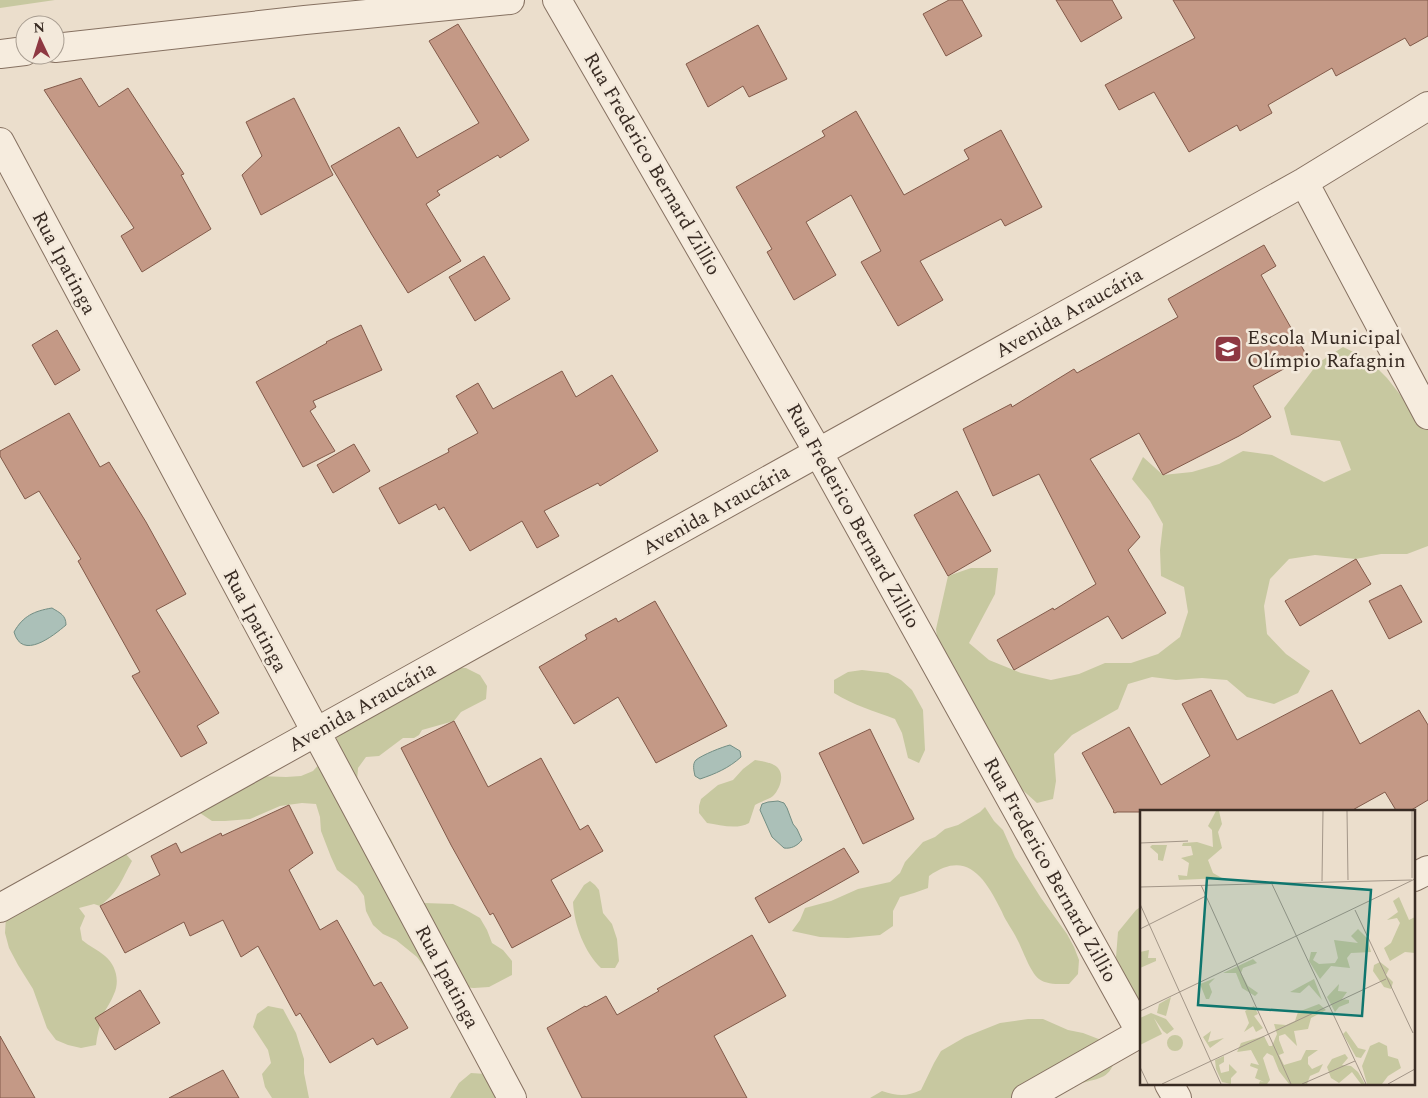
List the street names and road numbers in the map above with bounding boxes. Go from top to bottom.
street label: Rua Frederico Bernard Zillio [576,47,728,281]
street label: Rua Ipatinga [24,206,104,320]
street label: Avenida Araucária [990,260,1148,366]
street label: Rua Frederico Bernard Zillio [778,398,928,634]
street label: Avenida Araucária [637,457,795,563]
street label: Rua Ipatinga [215,564,295,678]
street label: Avenida Araucária [283,654,441,760]
street label: Rua Frederico Bernard Zillio [975,752,1125,988]
street label: Rua Ipatinga [407,920,487,1034]

